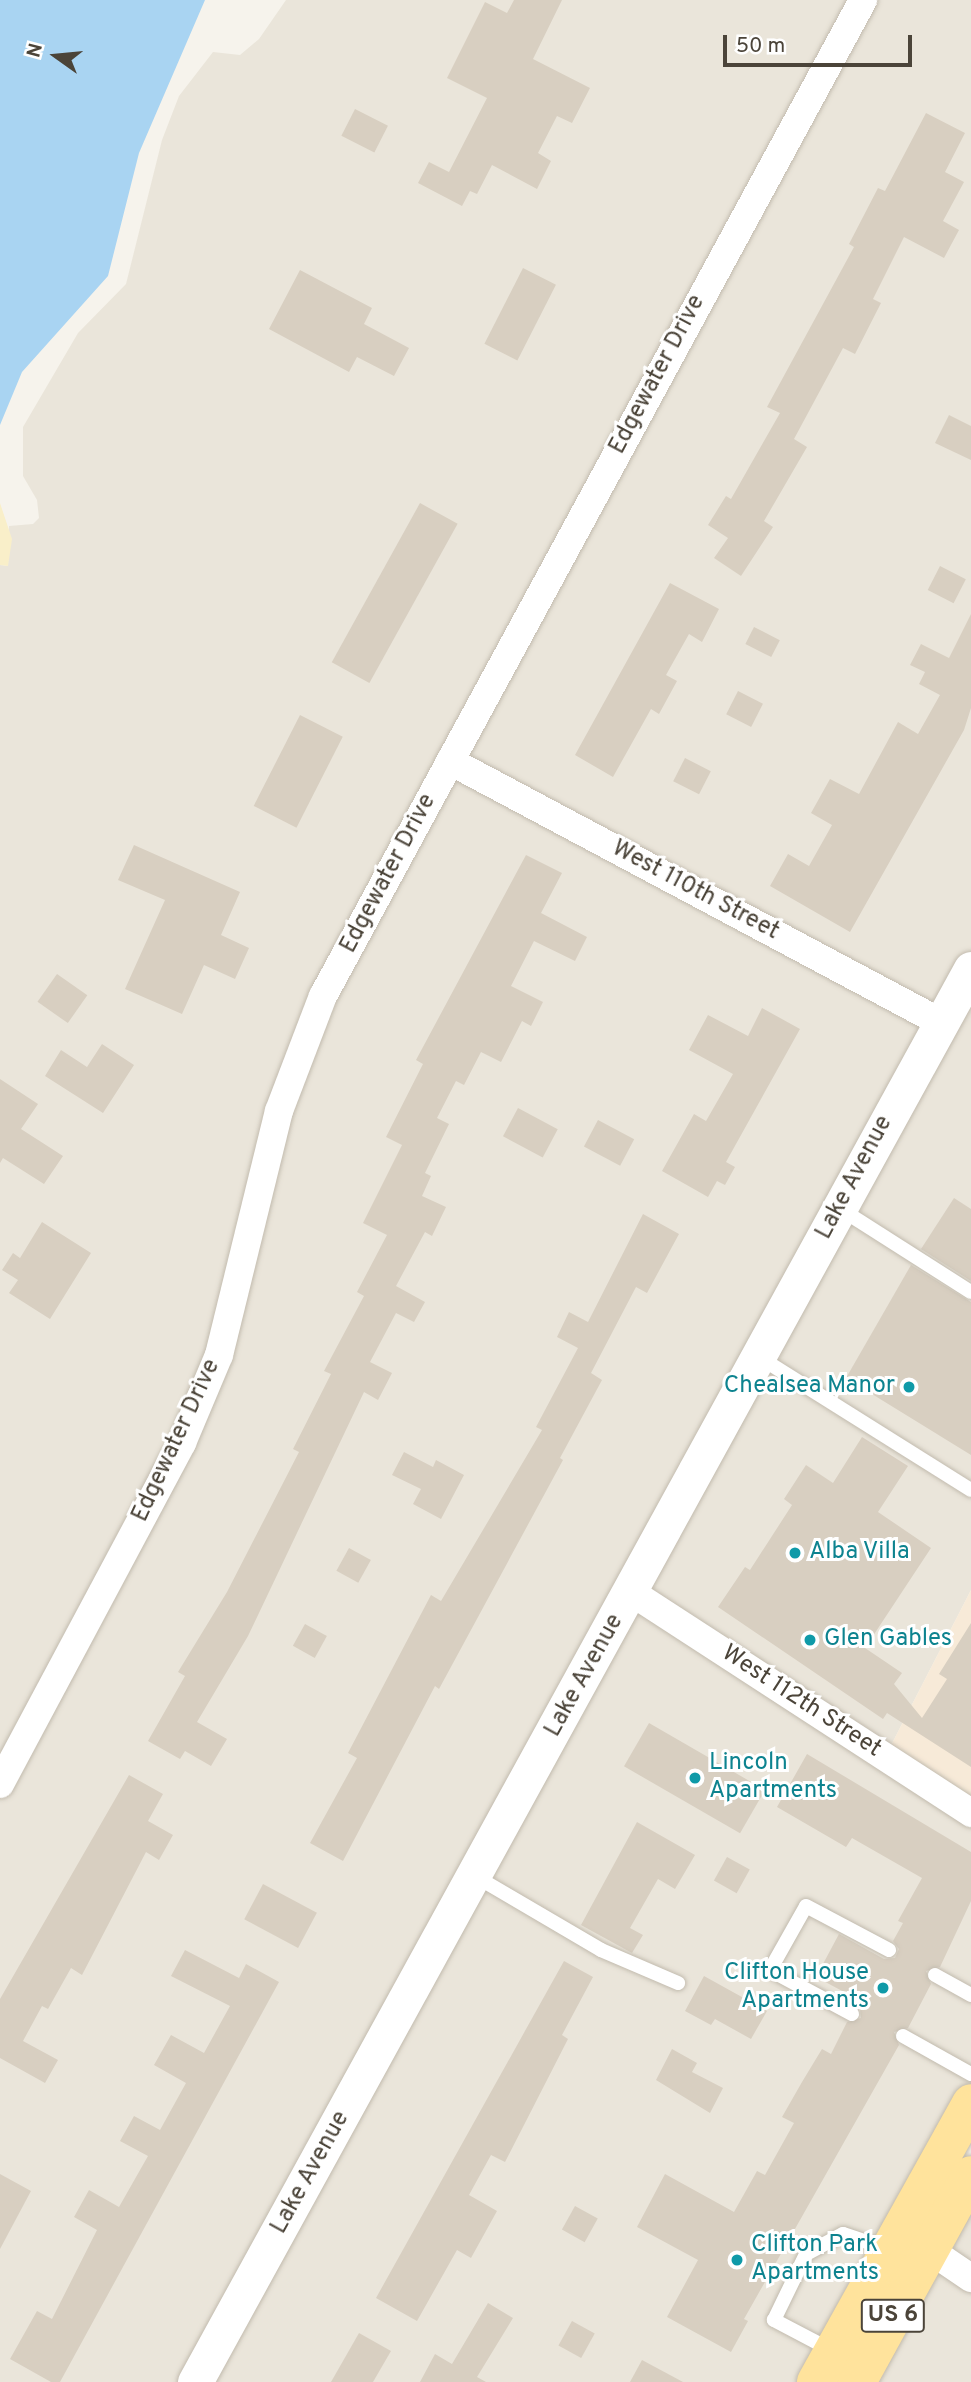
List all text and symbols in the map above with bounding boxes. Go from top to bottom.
north arrow [21,21,91,91]
scale bar [726,21,915,65]
text: 50 m [736,33,785,60]
text: N [22,41,49,60]
street label: Edgewater Drive [604,291,712,459]
street label: Edgewater Drive [335,790,443,958]
street label: West 110th Street [606,835,784,947]
street label: Lake Avenue [810,1111,900,1245]
street label: Edgewater Drive [127,1355,227,1527]
place label: Chealsea Manor [724,1373,895,1401]
marker: Chealsea Manor [901,1379,917,1395]
place label: Alba Villa [809,1539,911,1567]
marker: Alba Villa [787,1545,803,1561]
street label: Lake Avenue [539,1609,631,1743]
place label: Glen Gables [824,1626,952,1654]
marker: Glen Gables [802,1632,818,1648]
street label: West 112th Street [716,1640,886,1764]
place label: Lincoln Apartments [709,1750,837,1806]
marker: Lincoln Apartments [687,1770,703,1786]
place label: Clifton House Apartments [724,1960,869,2016]
marker: Clifton House Apartments [875,1980,891,1996]
street label: Lake Avenue [265,2106,357,2240]
place label: Clifton Park Apartments [751,2232,879,2288]
marker: Clifton Park Apartments [729,2252,745,2268]
road number: US 6 [860,2296,926,2336]

